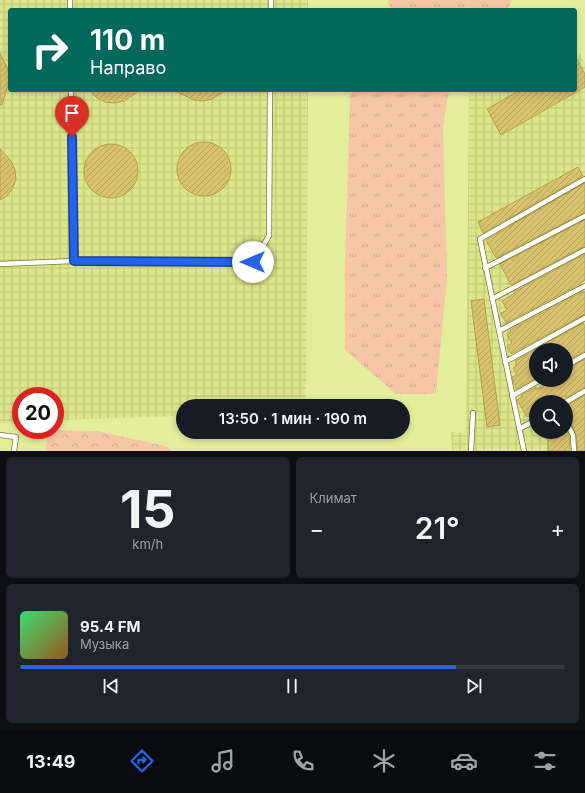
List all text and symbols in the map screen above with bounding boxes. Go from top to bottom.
text: 110 m [90,23,165,57]
icon: right [24,24,76,76]
text: Направо [90,57,166,78]
pin [55,96,89,137]
icon: arrive [61,102,83,124]
position arrow [232,241,274,283]
map controls [529,343,573,439]
button: sound [529,343,573,387]
speed limit sign: 20 [12,387,64,439]
button: search [529,395,573,439]
text: 13:50 · 1 мин · 190 m [219,409,367,428]
text: 15 [120,478,176,541]
text: Климат [310,490,357,506]
text: 21° [415,510,460,546]
text: − [310,516,324,542]
text: + [550,516,565,542]
text: km/h [132,536,163,552]
text: 95.4 FM [80,617,140,636]
text: Музыка [80,636,129,652]
icon: previous [100,675,122,697]
icon: pause [281,675,303,697]
icon: next [463,675,485,697]
icon: directions [128,747,156,775]
icon: music [209,747,237,775]
icon: phone [289,747,317,775]
icon: climate [370,747,398,775]
icon: car [450,747,478,775]
icon: filters [531,747,559,775]
text: 13:49 [26,751,76,772]

